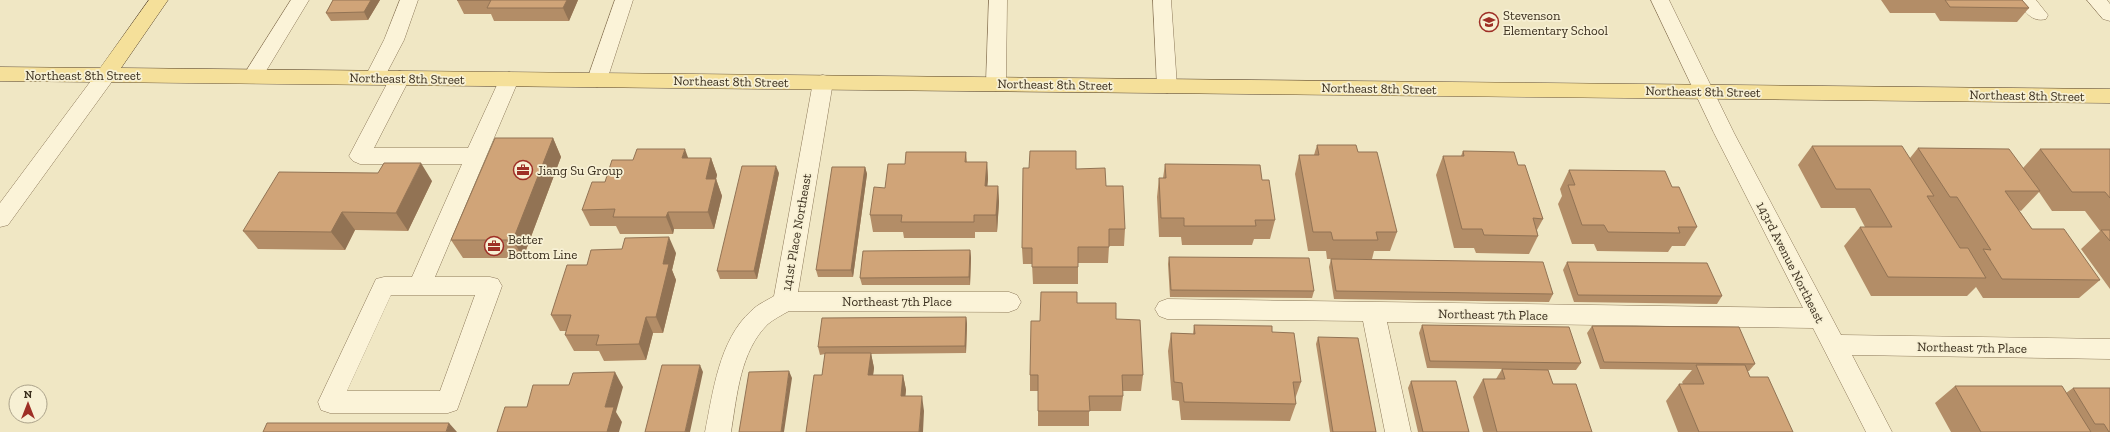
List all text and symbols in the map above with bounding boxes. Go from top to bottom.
place label: Stevenson Elementary School [1503,8,1608,38]
school or university icon: Stevenson Elementary School [1478,11,1500,33]
street label: Northeast 8th Street [25,68,141,83]
street label: Northeast 8th Street [349,70,465,87]
street label: Northeast 8th Street [673,73,789,90]
street label: Northeast 8th Street [997,76,1113,93]
street label: Northeast 8th Street [1321,80,1437,97]
street label: Northeast 8th Street [1645,83,1761,100]
street label: Northeast 8th Street [1969,87,2085,104]
office icon: Jiang Su Group [512,159,534,181]
place label: Jiang Su Group [537,163,623,178]
street label: 141st Place Northeast [779,172,814,292]
street label: 143rd Avenue Northeast [1753,199,1828,326]
place label: Better Bottom Line [508,232,577,262]
office icon: Better Bottom Line [483,235,505,257]
street label: Northeast 7th Place [842,294,952,309]
street label: Northeast 7th Place [1438,306,1548,323]
street label: Northeast 7th Place [1917,339,2027,356]
north arrow [8,384,48,424]
text: N [24,388,33,401]

